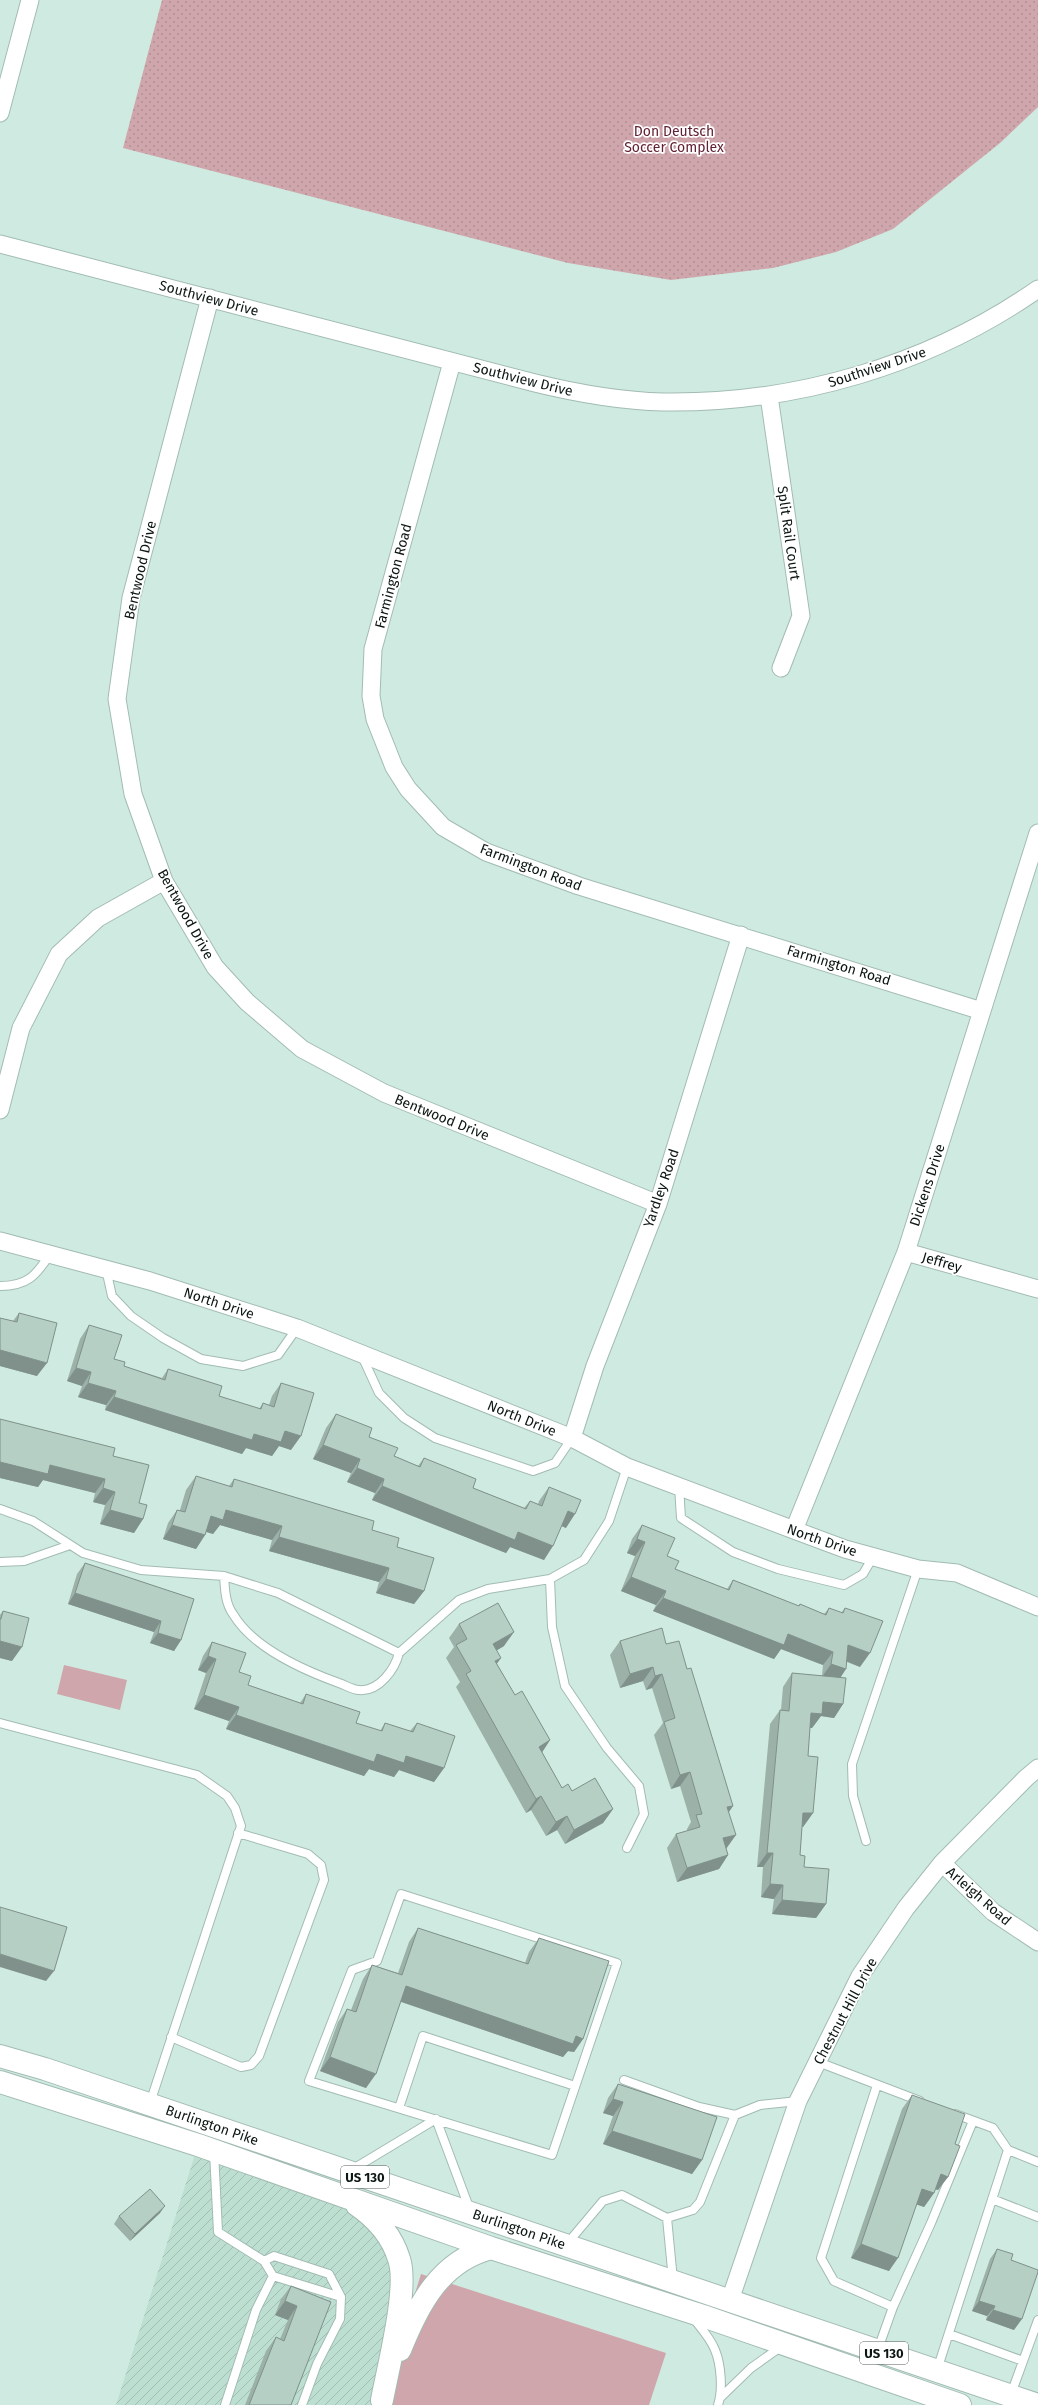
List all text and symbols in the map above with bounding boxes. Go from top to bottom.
park label: Don Deutsch Soccer Complex [624,123,724,156]
street label: Southview Drive [157,277,260,320]
street label: Southview Drive [826,344,928,391]
street label: Southview Drive [471,359,575,400]
street label: Split Rail Court [773,485,804,582]
street label: Bentwood Drive [121,519,160,621]
street label: Farmington Road [371,522,416,630]
street label: Farmington Road [477,840,584,895]
street label: Bentwood Drive [154,866,217,962]
street label: Farmington Road [785,942,893,989]
street label: Bentwood Drive [392,1091,492,1144]
street label: Dickens Drive [906,1142,949,1228]
street label: Yardley Road [640,1147,683,1230]
street label: Jeffrey [920,1249,964,1276]
street label: North Drive [182,1284,256,1323]
street label: North Drive [485,1397,559,1440]
street label: North Drive [785,1521,859,1560]
street label: Arleigh Road [943,1864,1015,1929]
street label: Chestnut Hill Drive [810,1955,881,2068]
street label: Burlington Pike [163,2102,261,2149]
road number: US 130 [341,2166,389,2188]
street label: Burlington Pike [470,2206,568,2253]
road number: US 130 [860,2342,908,2364]

